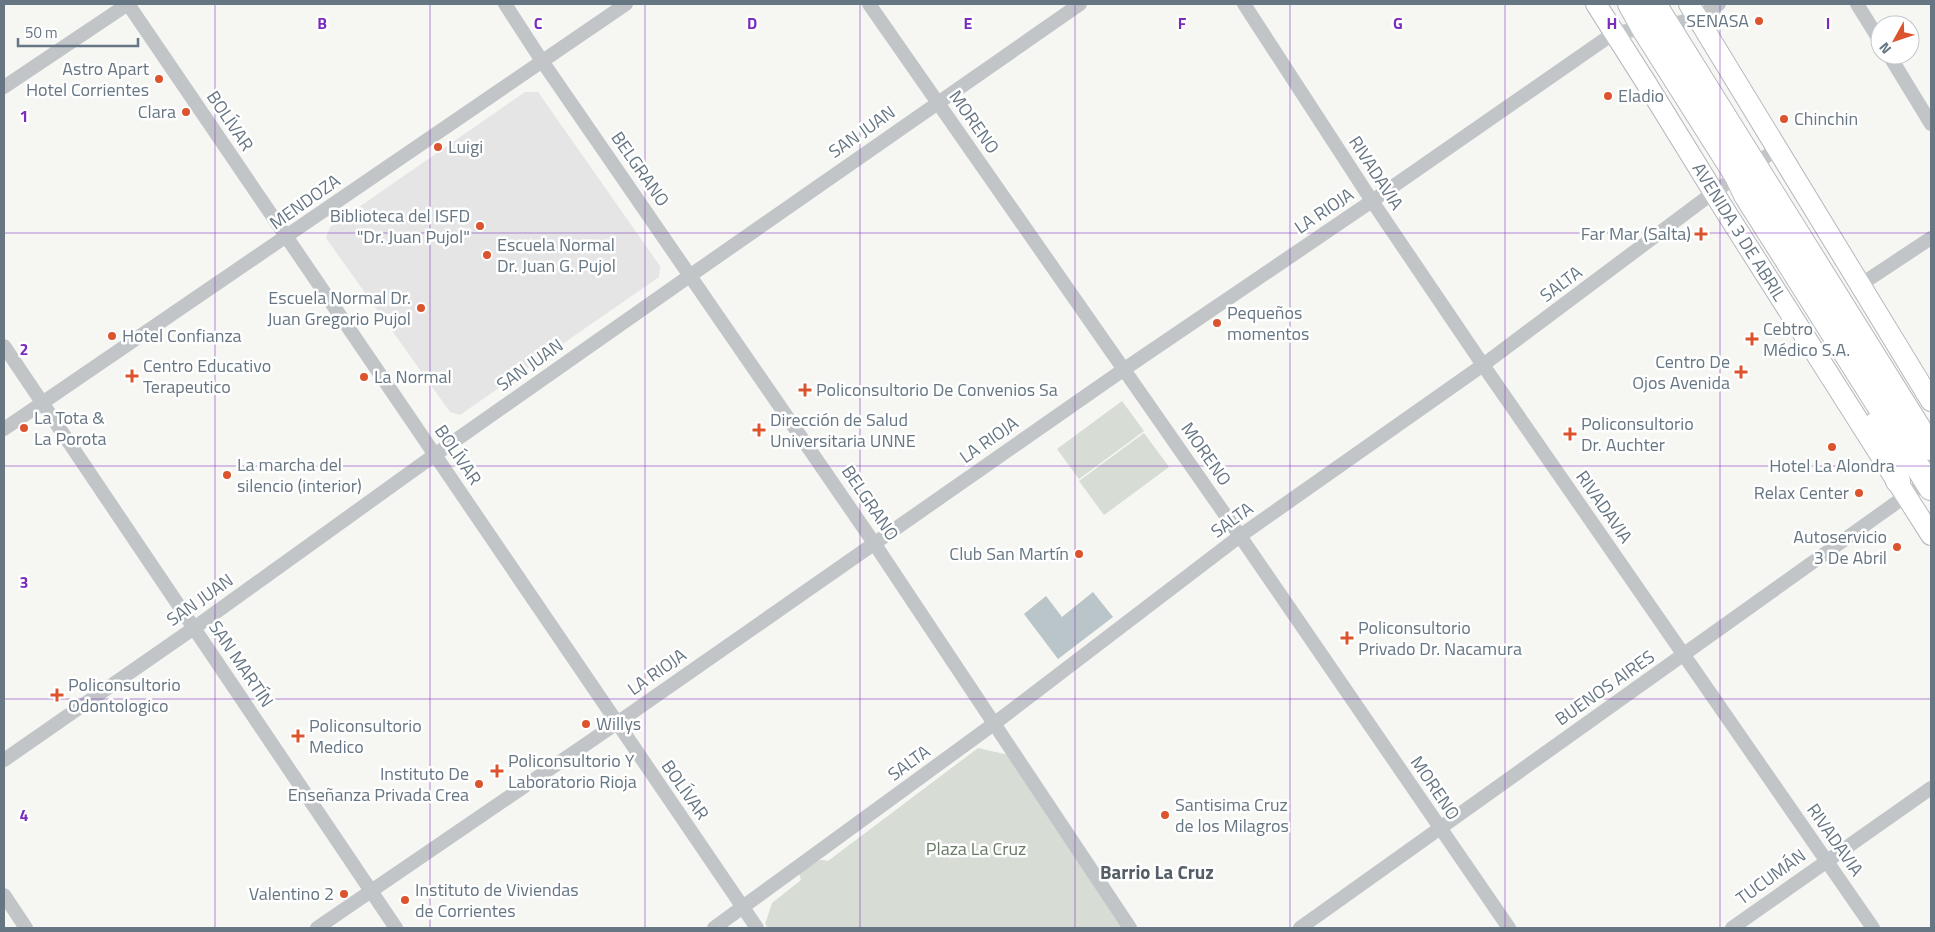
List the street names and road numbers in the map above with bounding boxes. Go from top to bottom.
street label: MORENO [943,84,1006,159]
street label: BOLÍVAR [200,85,261,156]
street label: SAN JUAN [823,99,901,164]
street label: BELGRANO [605,126,676,212]
street label: RIVADAVIA [1342,130,1411,215]
street label: AVENIDA 3 DE ABRIL [1686,157,1793,307]
street label: MENDOZA [264,167,346,236]
street label: LA RIOJA [1289,181,1359,240]
street label: SALTA [1534,259,1588,308]
street label: SAN JUAN [491,332,569,397]
street label: LA RIOJA [954,409,1024,470]
street label: MORENO [1175,416,1238,491]
street label: BOLÍVAR [428,419,489,490]
street label: BELGRANO [835,459,906,546]
street label: RIVADAVIA [1569,465,1640,549]
street label: SALTA [1205,495,1259,544]
street label: SAN JUAN [161,567,239,632]
street label: SAN MARTÍN [202,615,280,712]
street label: LA RIOJA [622,641,692,702]
street label: BUENOS AIRES [1549,643,1660,732]
street label: SALTA [882,738,936,787]
street label: MORENO [1404,750,1467,825]
street label: BOLÍVAR [655,754,716,825]
street label: RIVADAVIA [1800,798,1871,882]
street label: TUCUMÁN [1730,842,1811,911]

